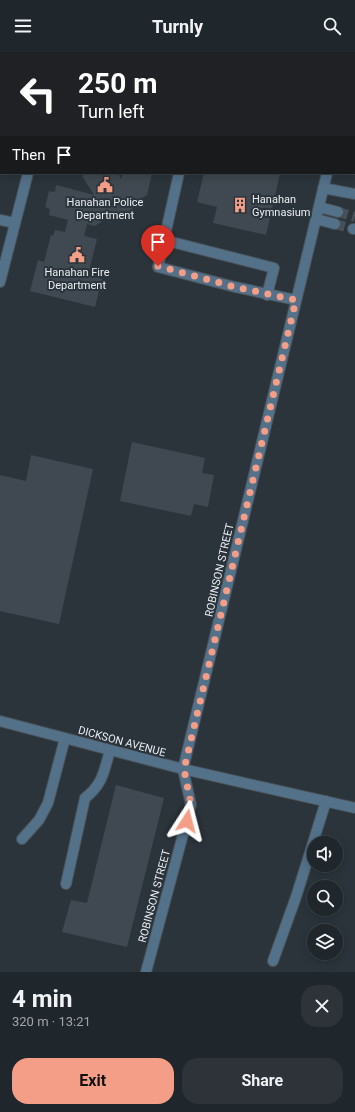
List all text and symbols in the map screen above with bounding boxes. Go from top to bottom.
icon: menu [12,15,34,37]
icon: search [321,15,343,37]
text: Turnly [152,16,203,37]
text: 250 m [78,67,157,100]
icon: left [12,68,64,120]
text: Turn left [78,101,144,122]
icon: arrive [53,144,75,166]
text: Then [12,146,45,164]
public building icon: Hanahan Police Department [96,176,114,194]
place label: Hanahan Gymnasium [252,193,310,219]
place label: Hanahan Police Department [67,196,144,222]
building icon: Hanahan Gymnasium [231,196,249,214]
pin [141,225,175,266]
icon: arrive [147,231,169,253]
public building icon: Hanahan Fire Department [68,246,86,264]
place label: Hanahan Fire Department [45,266,110,292]
street label: ROBINSON STREET [202,522,237,618]
street label: DICKSON AVENUE [77,724,167,759]
position arrow [166,800,208,842]
map controls [307,836,343,960]
button: sound [307,836,343,872]
street label: ROBINSON STREET [136,848,173,944]
button: search [307,880,343,916]
button: layers [307,924,343,960]
text: 4 min [12,985,72,1013]
button: close [301,985,343,1027]
text: 320 m · 13:21 [12,1014,91,1029]
button: Exit [12,1058,174,1104]
button: Share [182,1058,343,1104]

